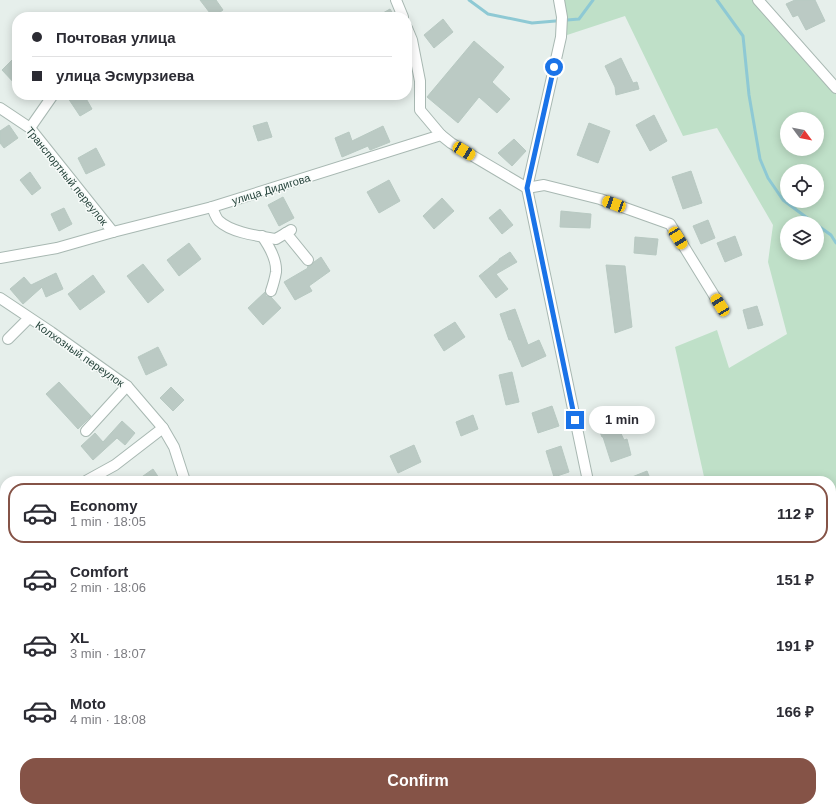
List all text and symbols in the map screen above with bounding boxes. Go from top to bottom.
text: Почтовая улица [56,29,176,46]
route start [545,58,563,76]
text: улица Эсмурзиева [56,67,194,84]
north arrow [780,112,824,156]
map controls [780,112,824,260]
street label: Транспортный переулок [24,124,110,228]
car [451,140,477,162]
button: locate [780,164,824,208]
street label: улица Дидигова [230,171,312,207]
car [601,194,627,214]
button: layers [780,216,824,260]
car [667,225,689,251]
car [709,292,731,318]
street label: Колхозный переулок [33,319,127,389]
callout: 1 min [589,406,655,434]
route end [566,411,584,429]
text: 1 min [605,412,639,427]
icon: car [22,495,58,531]
text: Economy [70,497,138,514]
text: 112 ₽ [777,505,814,522]
text: 1 min · 18:05 [70,514,146,529]
icon: car [22,561,58,597]
text: Comfort [70,563,128,580]
text: 151 ₽ [776,571,814,588]
text: 2 min · 18:06 [70,580,146,595]
icon: car [22,627,58,663]
text: XL [70,629,89,646]
text: 191 ₽ [776,637,814,654]
text: 3 min · 18:07 [70,646,146,661]
icon: car [22,693,58,729]
text: Moto [70,695,106,712]
text: 166 ₽ [776,703,814,720]
text: 4 min · 18:08 [70,712,146,727]
button: Confirm [20,758,816,804]

